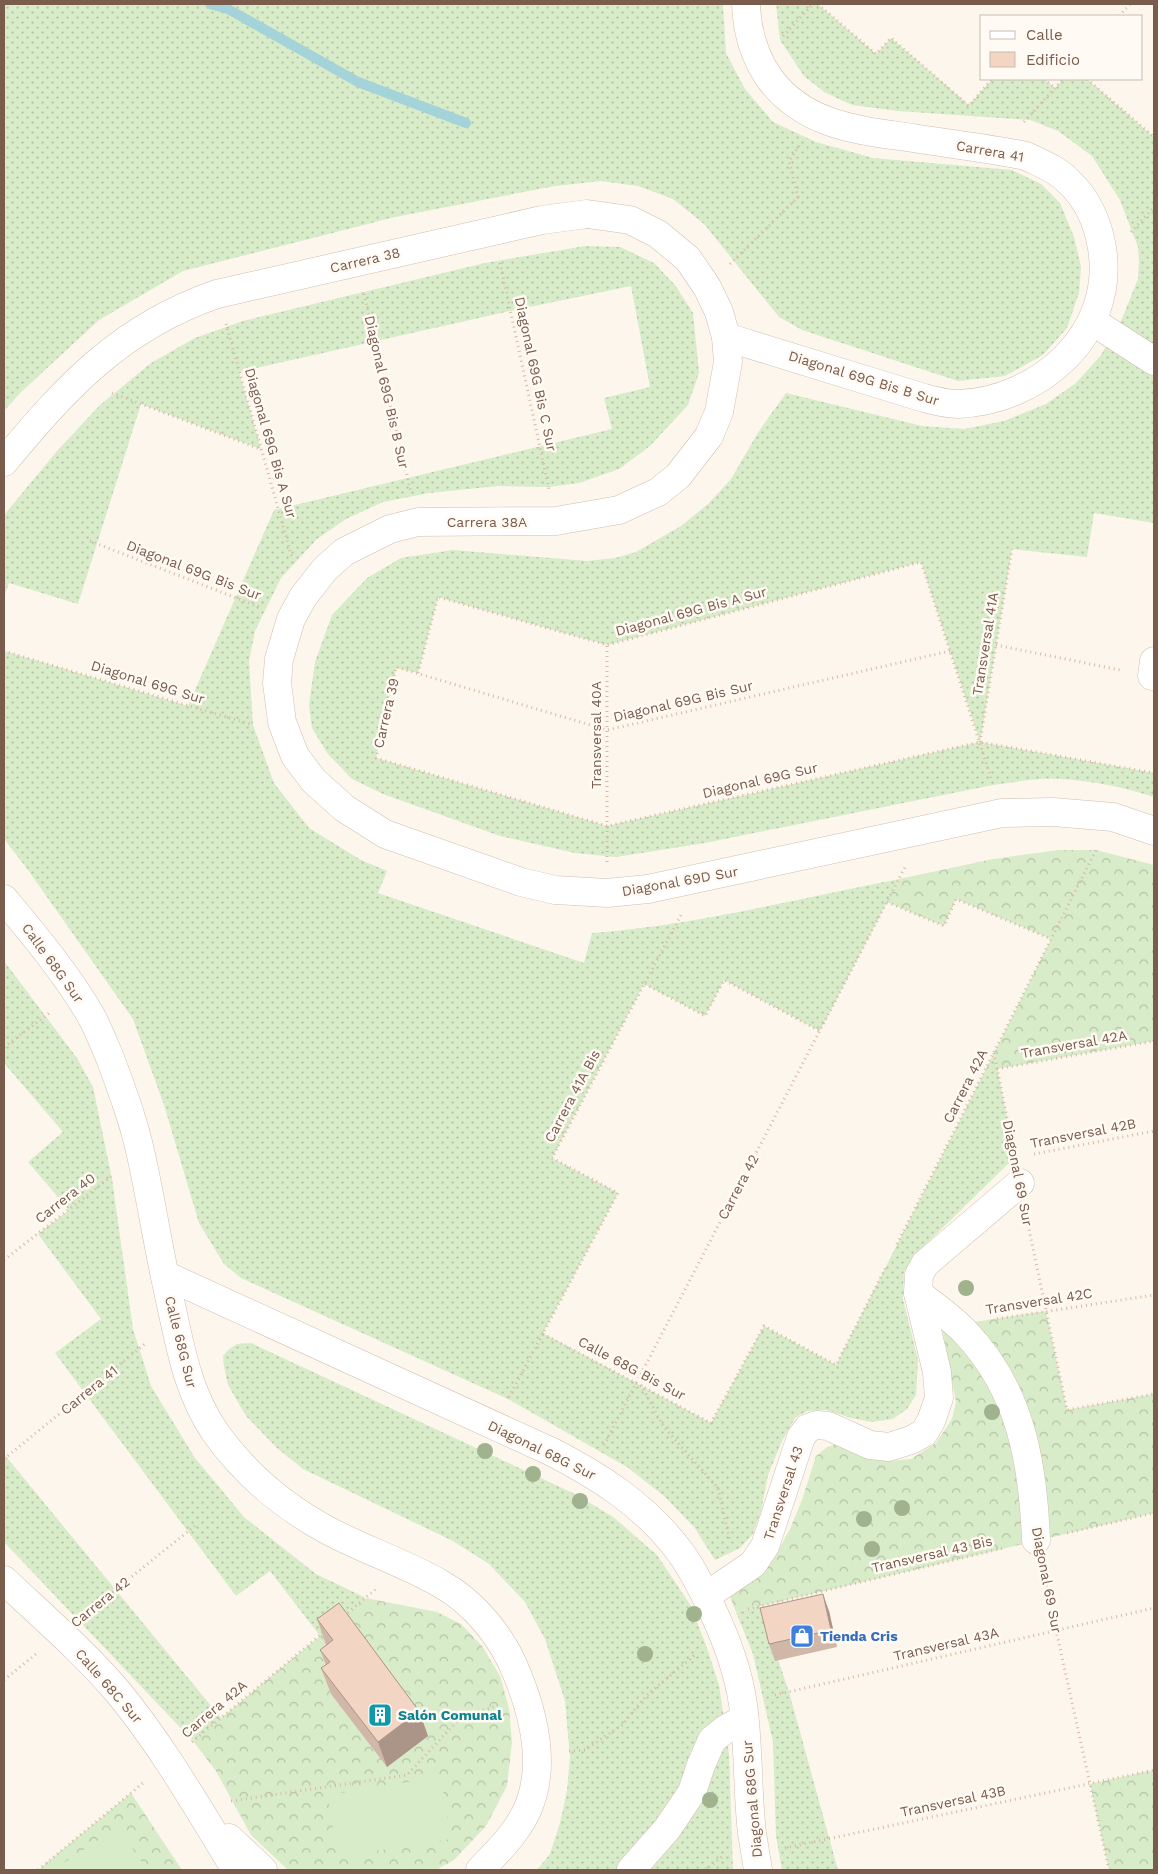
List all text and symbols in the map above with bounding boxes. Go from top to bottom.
legend [980,15,1143,80]
text: Calle [1026,26,1063,44]
text: Edificio [1026,51,1080,69]
street label: Carrera 41 [955,137,1025,165]
street label: Carrera 38 [328,244,402,276]
street label: Diagonal 69G Bis C Sur [512,295,560,453]
street label: Diagonal 69G Bis B Sur [362,314,413,471]
street label: Diagonal 69G Bis B Sur [787,347,942,409]
street label: Diagonal 69G Bis A Sur [242,366,300,520]
street label: Carrera 38A [447,514,527,530]
street label: Diagonal 69G Bis Sur [124,537,264,603]
street label: Diagonal 69G Bis A Sur [614,583,769,639]
street label: Transversal 41A [969,591,1001,697]
street label: Diagonal 69G Sur [89,657,207,707]
street label: Carrera 39 [370,676,402,750]
street label: Diagonal 69G Bis Sur [612,677,755,725]
street label: Transversal 40A [588,681,604,789]
street label: Diagonal 69G Sur [701,759,820,801]
street label: Diagonal 69D Sur [621,863,740,899]
street label: Calle 68G Sur [19,920,87,1006]
street label: Transversal 42A [1020,1027,1128,1061]
street label: Carrera 42A [940,1046,990,1126]
street label: Carrera 41A Bis [541,1047,603,1145]
street label: Transversal 42B [1029,1115,1137,1151]
street label: Diagonal 69 Sur [1000,1119,1036,1228]
street label: Carrera 42 [714,1152,762,1222]
street label: Carrera 40 [32,1170,98,1226]
street label: Transversal 42C [985,1285,1093,1317]
street label: Calle 68G Sur [162,1294,200,1390]
street label: Calle 68G Bis Sur [576,1333,689,1403]
street label: Carrera 41 [57,1362,121,1418]
street label: Diagonal 68G Sur [485,1417,599,1483]
street label: Transversal 43 [760,1444,806,1542]
street label: Diagonal 69 Sur [1029,1526,1065,1635]
street label: Transversal 43 Bis [870,1532,994,1576]
street label: Carrera 42 [67,1573,133,1631]
shop icon: Tienda Cris [789,1623,815,1649]
street label: Transversal 43A [892,1624,1000,1664]
place label: Tienda Cris [820,1628,898,1644]
street label: Calle 68C Sur [72,1645,146,1727]
street label: Carrera 42A [178,1677,250,1741]
building icon: Salón Comunal [367,1702,393,1728]
place label: Salón Comunal [398,1707,502,1723]
street label: Diagonal 68G Sur [739,1739,765,1858]
street label: Transversal 43B [899,1782,1007,1820]

